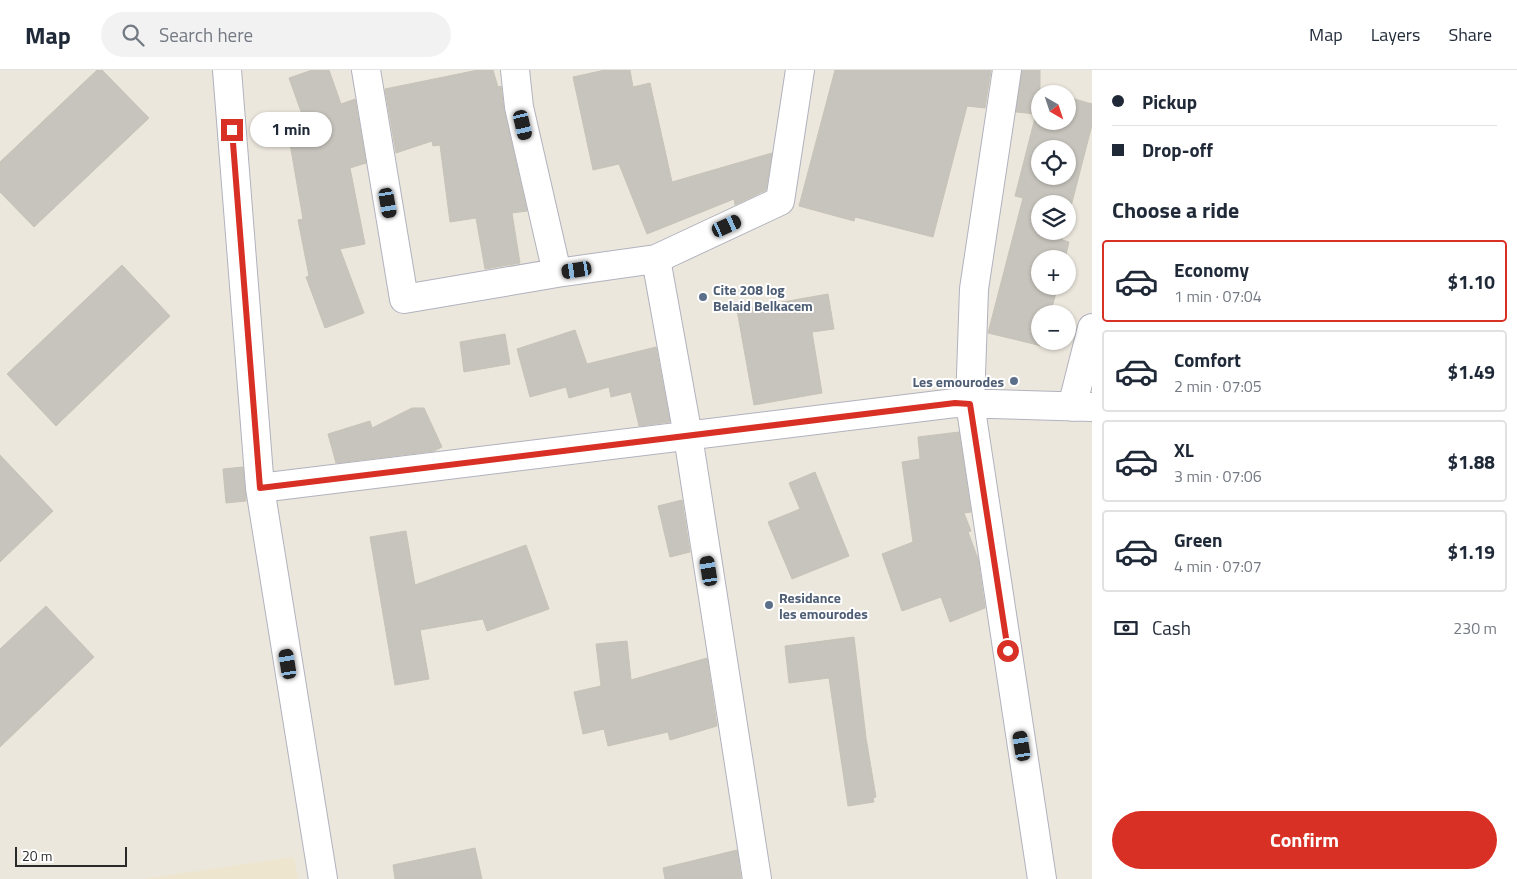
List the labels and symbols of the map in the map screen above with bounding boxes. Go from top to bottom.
north arrow [1031,85,1076,130]
car [512,109,533,141]
callout: 1 min [250,112,332,148]
route end [221,119,243,141]
car [378,187,397,219]
car [710,213,743,239]
car [561,260,592,280]
place label: Cite 208 log Belaid Belkacem [713,279,813,316]
marker: Cite 208 log Belaid Belkacem [697,291,709,303]
place label: Les emourodes [912,371,1004,392]
marker: Les emourodes [1008,375,1020,387]
car [699,555,718,587]
place label: Residance les emourodes [779,587,868,624]
marker: Residance les emourodes [763,599,775,611]
route start [997,640,1019,662]
car [278,648,297,680]
car [1012,730,1031,762]
scale bar [15,844,128,867]

